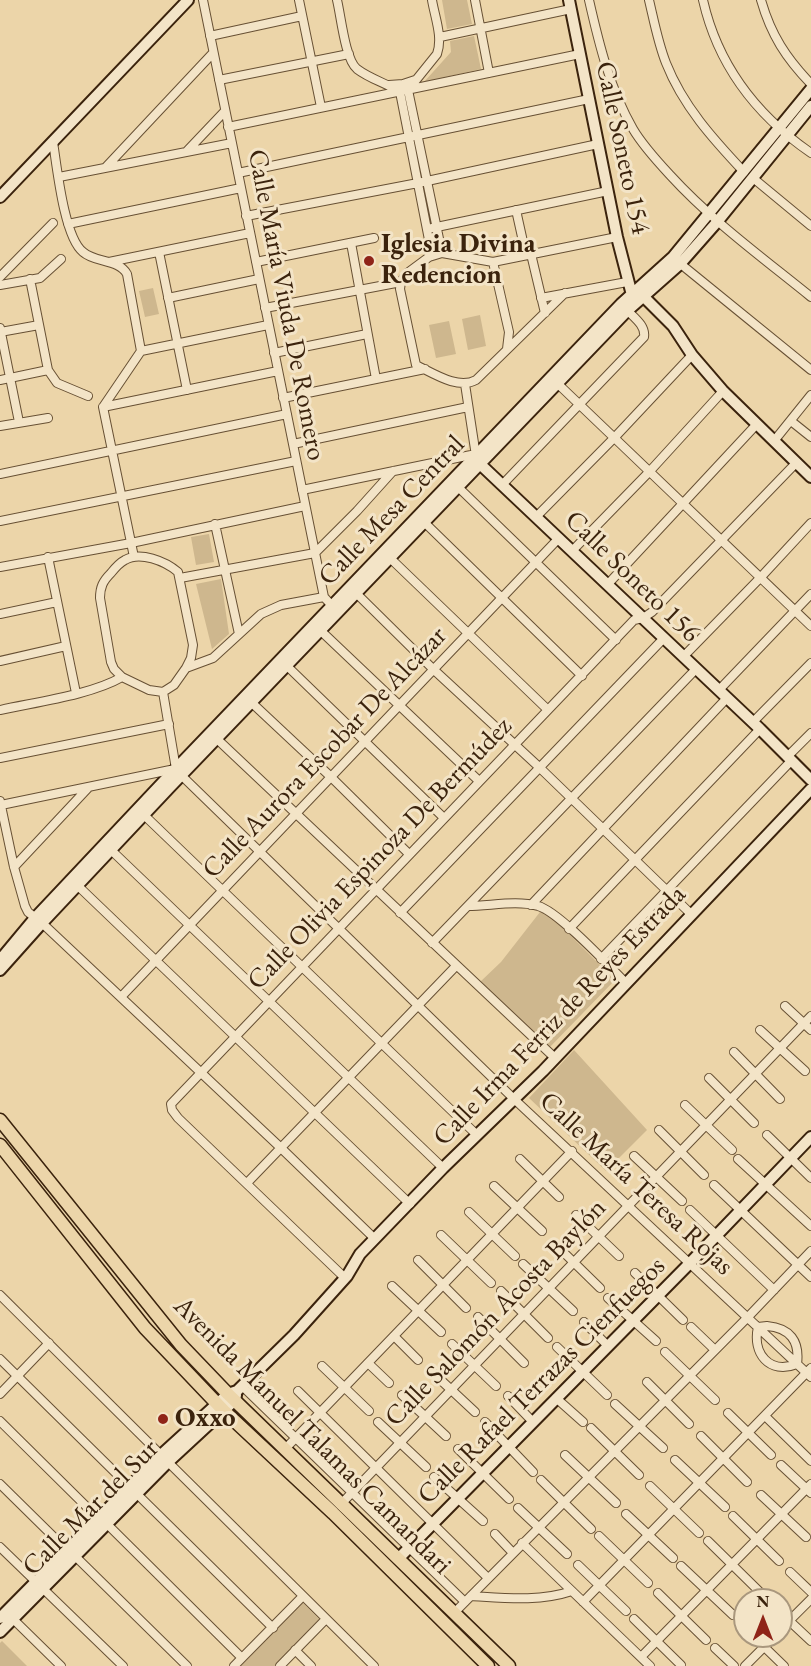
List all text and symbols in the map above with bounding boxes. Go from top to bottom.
street label: Calle Soneto 154 [588,59,656,237]
street label: Calle María Viuda De Romero [240,147,332,463]
place label: Iglesia Divina Redencion [381,229,536,292]
marker: Iglesia Divina Redencion [362,254,376,268]
street label: Calle Mesa Central [312,429,472,593]
street label: Calle Soneto 156 [558,504,706,650]
street label: Calle Aurora Escobar De Alcázar [196,620,454,886]
street label: Calle Olivia Espinoza De Bermúdez [241,711,519,997]
street label: Calle Irma Ferriz de Reyes Estrada [427,879,693,1153]
street label: Calle María Teresa Rojas [532,1086,740,1282]
street label: Calle Salomón Acosta Baylón [379,1192,613,1434]
street label: Calle Rafael Terrazas Cienfuegos [411,1250,673,1512]
street label: Avenida Manuel Talamas Camandari [166,1290,458,1582]
place label: Oxxo [175,1403,236,1435]
marker: Oxxo [156,1412,170,1426]
street label: Calle Mar del Sur [16,1433,166,1583]
north arrow [733,1588,793,1648]
text: N [757,1591,769,1612]

